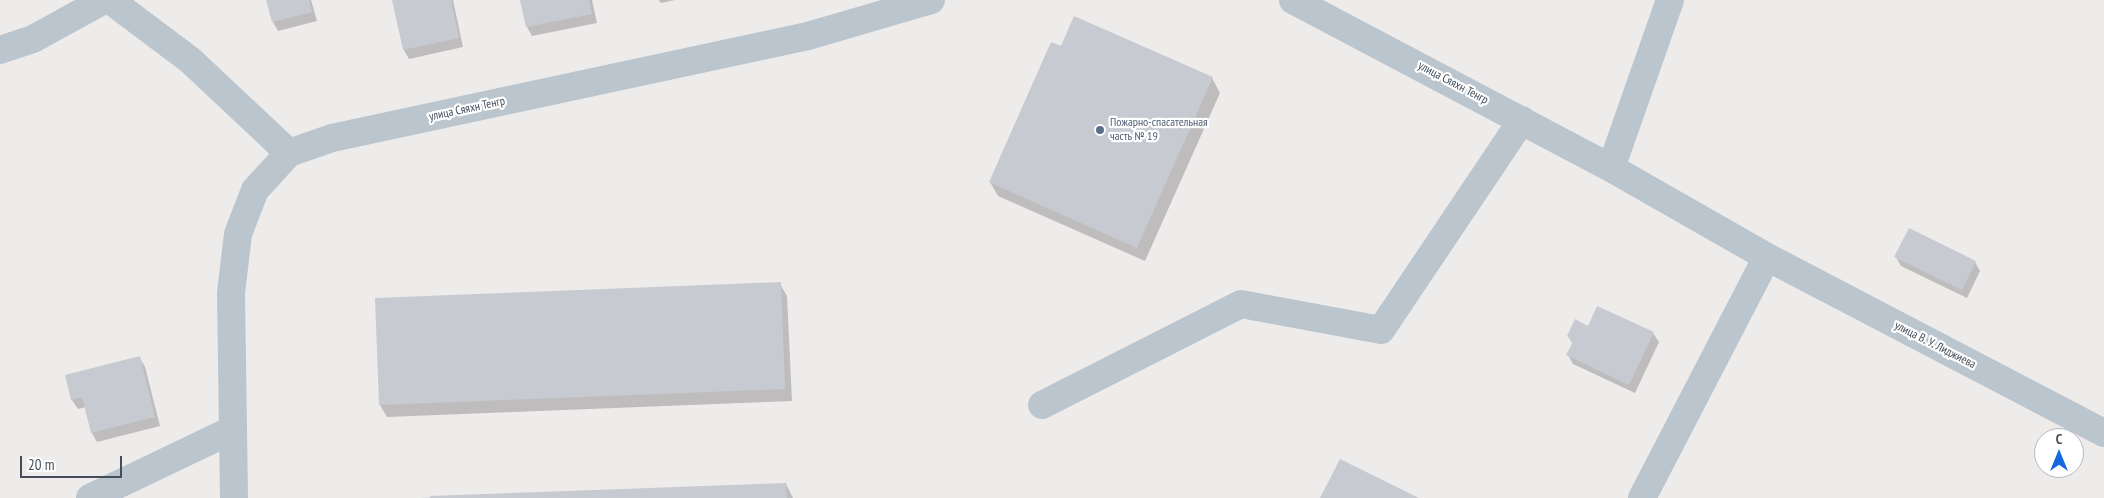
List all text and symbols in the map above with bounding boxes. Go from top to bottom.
street label: улица Сяяхн Тенгр [1415,58,1491,108]
street label: улица Сяяхн Тенгр [428,94,506,124]
place label: Пожарно-спасательная часть № 19 [1110,116,1208,144]
marker: Пожарно-спасательная часть № 19 [1094,124,1106,136]
street label: улица В. У. Лиджиева [1892,318,1978,372]
north arrow [2034,428,2084,478]
text: С [2056,430,2062,448]
scale bar [22,446,125,478]
text: 20 m [28,455,54,474]

